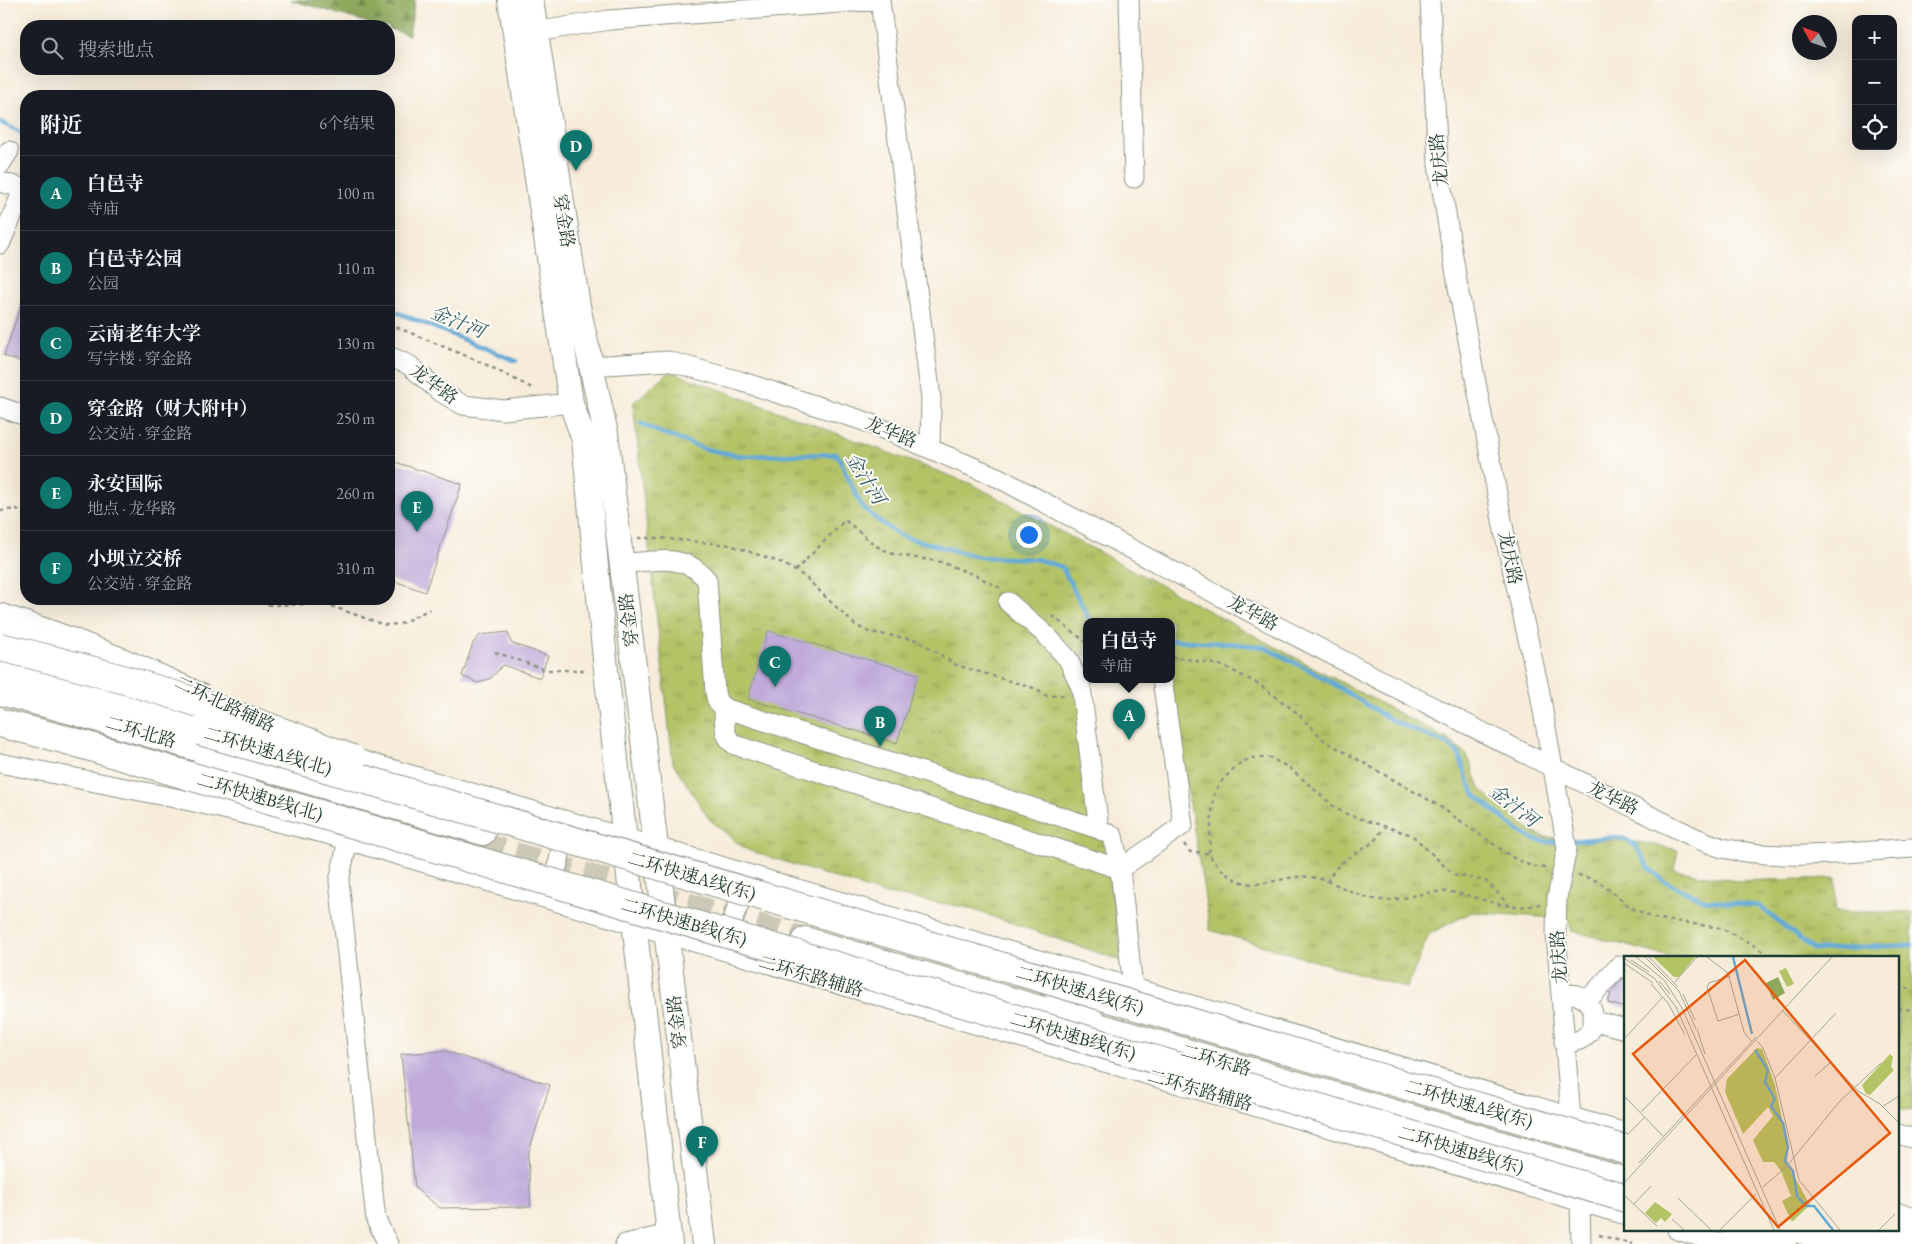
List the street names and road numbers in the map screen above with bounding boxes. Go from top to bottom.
street label: 龙庆路 [1424,132,1453,188]
street label: 穿金路 [549,192,580,249]
street label: 龙华路 [406,358,463,409]
street label: 龙华路 [862,411,921,452]
street label: 龙庆路 [1494,529,1527,587]
street label: 龙华路 [1224,590,1282,635]
street label: 穿金路 [614,592,643,648]
street label: 二环北路辅路 [171,670,279,737]
street label: 二环北路 [103,711,179,752]
street label: 二环快速A线(北) [202,721,335,780]
street label: 二环快速B线(北) [195,768,326,825]
street label: 龙华路 [1584,775,1643,820]
street label: 二环快速A线(东) [626,846,759,905]
street label: 二环快速B线(东) [619,893,750,950]
street label: 龙庆路 [1545,929,1572,985]
street label: 二环东路辅路 [756,950,866,1001]
street label: 二环快速A线(东) [1014,960,1147,1019]
street label: 穿金路 [662,994,691,1050]
street label: 二环快速B线(东) [1008,1007,1139,1064]
street label: 二环东路 [1178,1039,1254,1080]
street label: 二环东路辅路 [1145,1064,1255,1115]
street label: 二环快速A线(东) [1403,1074,1536,1133]
street label: 二环快速B线(东) [1396,1121,1527,1178]

